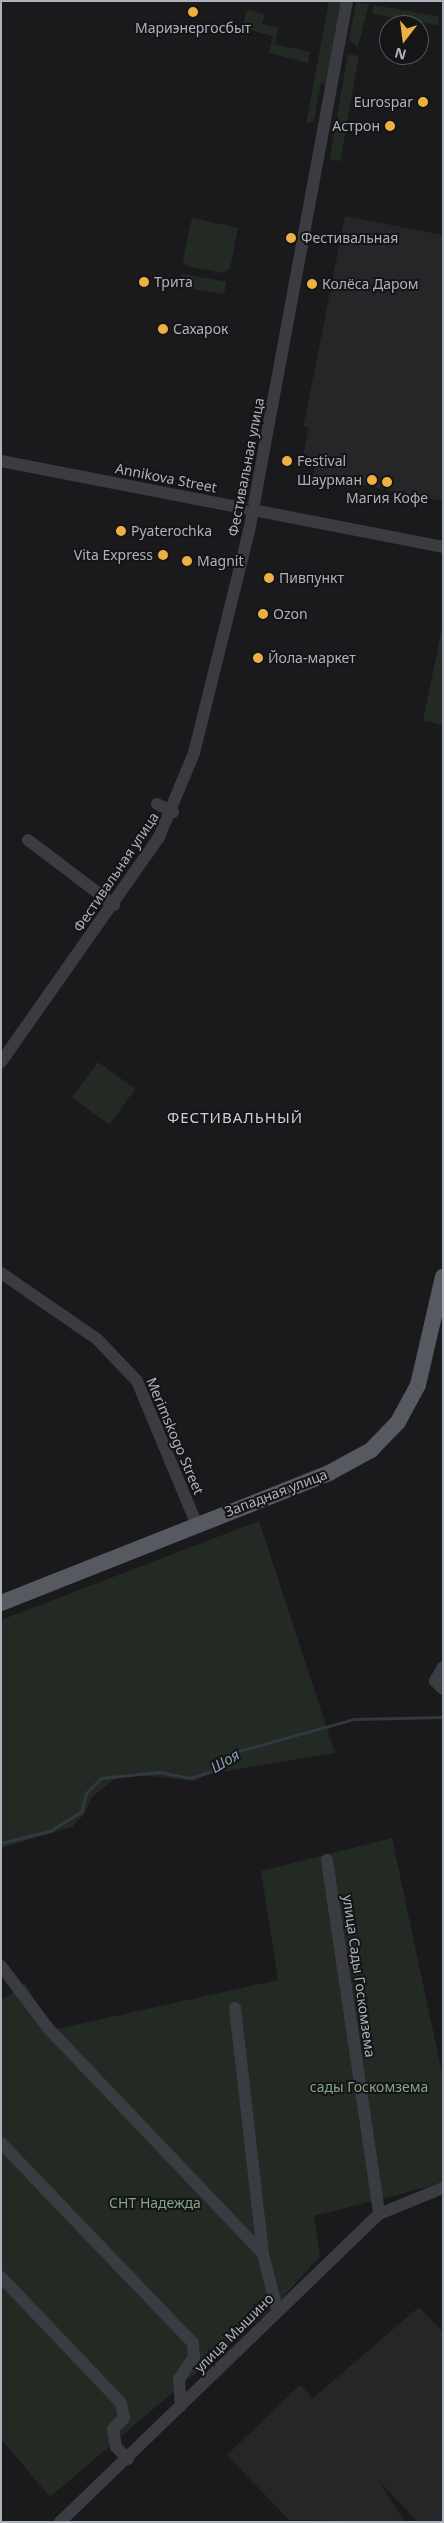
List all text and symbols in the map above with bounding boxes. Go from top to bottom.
marker: Мариэнергосбыт [187,6,199,18]
north arrow [379,15,429,65]
place label: Мариэнергосбыт [135,20,251,36]
text: N [392,43,408,65]
place label: Eurospar [354,94,413,110]
marker: Eurospar [417,96,429,108]
place label: Астрон [332,118,380,134]
marker: Астрон [384,120,396,132]
place label: Фестивальная [301,230,398,246]
marker: Фестивальная [285,232,297,244]
place label: Трита [154,274,193,290]
marker: Трита [138,276,150,288]
place label: Колёса Даром [322,276,419,292]
marker: Колёса Даром [306,278,318,290]
place label: Сахарок [173,321,228,337]
marker: Сахарок [157,323,169,335]
street label: Фестивальная улица [224,396,268,538]
place label: Festival [297,453,346,469]
marker: Festival [281,455,293,467]
street label: Annikova Street [114,460,218,496]
place label: Шаурман [297,472,362,488]
marker: Шаурман [366,474,378,486]
marker: Магия Кофе [381,476,393,488]
place label: Магия Кофе [346,490,428,506]
place label: Pyaterochka [131,523,212,539]
marker: Pyaterochka [115,525,127,537]
place label: Vita Express [74,547,153,563]
marker: Vita Express [157,549,169,561]
place label: Magnit [197,553,243,569]
marker: Magnit [181,555,193,567]
place label: Пивпункт [279,570,344,586]
marker: Пивпункт [263,572,275,584]
place label: Ozon [273,606,308,622]
marker: Ozon [257,608,269,620]
place label: Йола-маркет [268,650,356,666]
marker: Йола-маркет [252,652,264,664]
street label: Фестивальная улица [70,809,162,935]
district label: ФЕСТИВАЛЬНЫЙ [166,1109,304,1127]
street label: Merimskogo Street [143,1375,207,1497]
street label: Западная улица [222,1466,330,1520]
water label: Шоя [207,1746,243,1776]
street label: улица Сады Госкомзема [339,1894,379,2058]
park label: сады Госкомзема [310,2079,428,2095]
park label: СНТ Надежда [109,2195,201,2211]
street label: улица Мышино [191,2290,277,2376]

